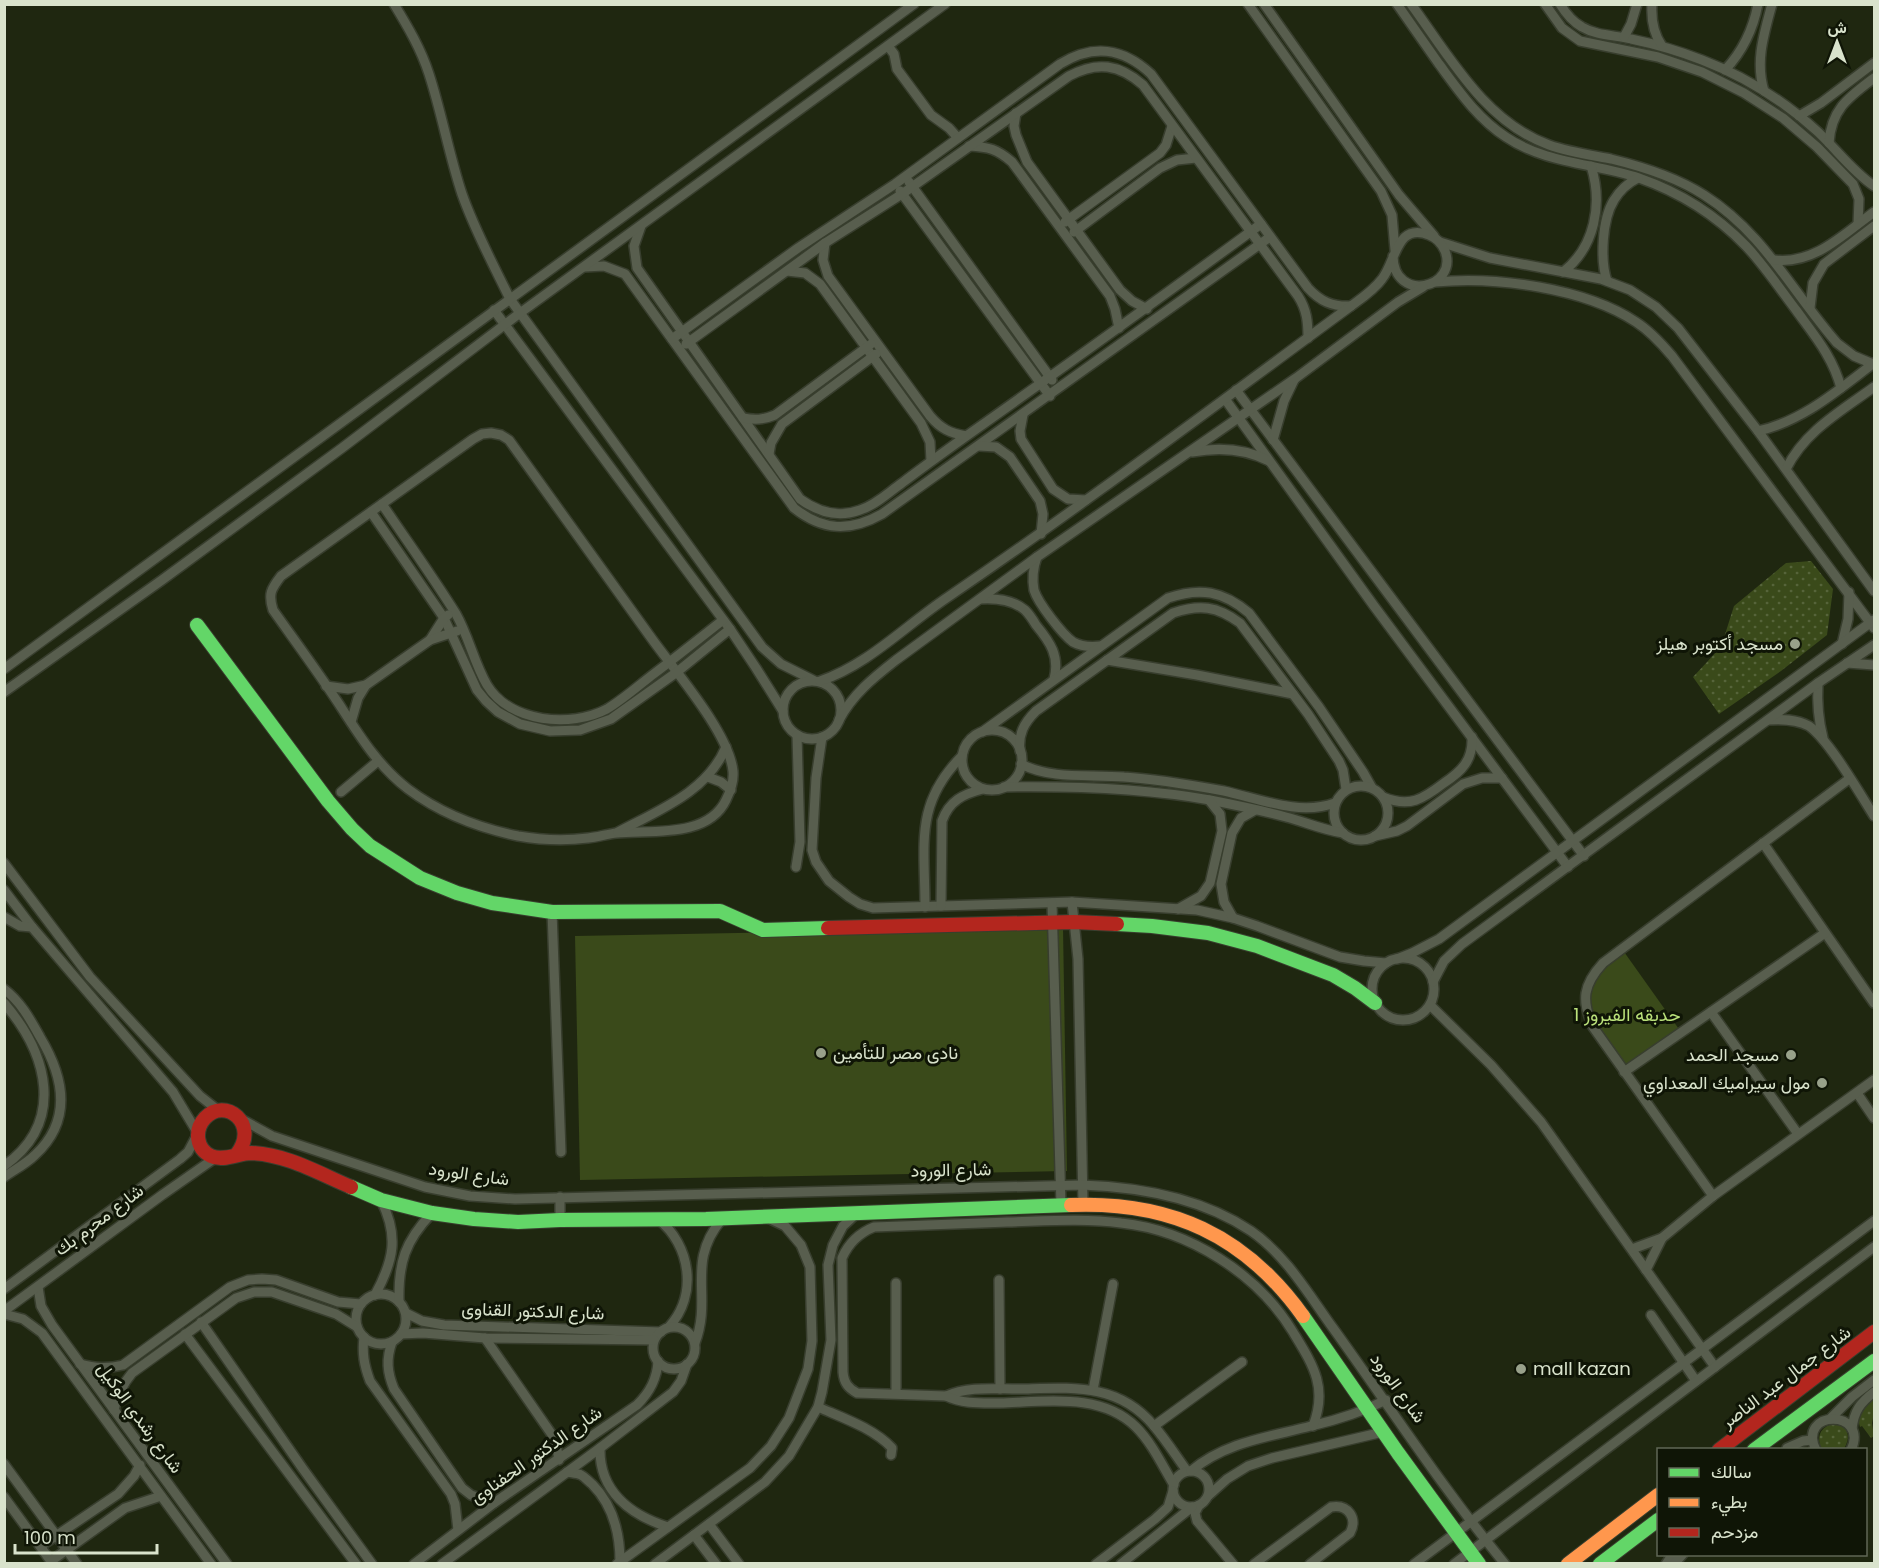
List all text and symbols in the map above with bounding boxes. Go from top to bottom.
north arrow [1807,12,1867,72]
text: ش [1827,16,1847,39]
place label: مسجد أكتوبر هيلز [1655,631,1783,656]
marker: مسجد أكتوبر هيلز [1788,637,1802,651]
park label: حدبقه الفيروز 1 [1574,1002,1680,1027]
place label: نادى مصر للتأمين [833,1040,958,1065]
place label: مسجد الحمد [1686,1042,1779,1067]
marker: نادى مصر للتأمين [814,1046,828,1060]
marker: مسجد الحمد [1784,1048,1798,1062]
place label: مول سيراميك المعداوي [1643,1070,1810,1098]
marker: مول سيراميك المعداوي [1815,1076,1829,1090]
street label: شارع الورود [427,1155,511,1192]
street label: شارع الورود [910,1156,992,1183]
street label: شارع محرم بك [49,1178,148,1261]
street label: شارع الدكتور القناوى [461,1296,605,1325]
street label: شارع جمال عبد الناصر [1715,1320,1856,1434]
street label: شارع الورود [1365,1348,1432,1428]
place label: mall kazan [1533,1356,1631,1381]
street label: شارع رشدي الوكيل [89,1357,189,1480]
marker: mall kazan [1514,1362,1528,1376]
street label: شارع الدكتور الحفناوى [465,1400,606,1509]
legend [1657,1448,1867,1556]
text: سالك [1711,1459,1751,1484]
text: بطيء [1711,1489,1747,1517]
scale bar [15,1517,158,1555]
text: مزدحم [1711,1519,1758,1544]
text: 100 m [24,1525,76,1550]

